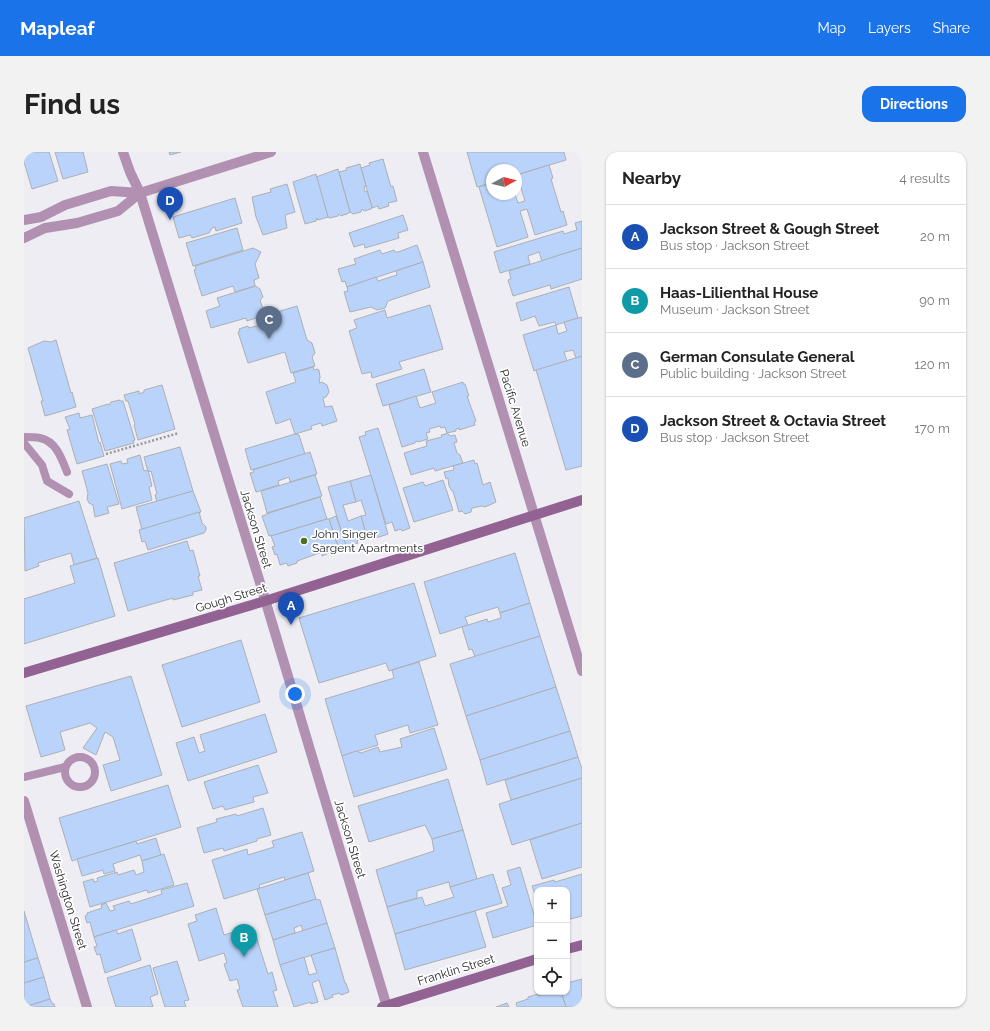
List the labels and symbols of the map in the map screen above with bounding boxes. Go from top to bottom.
north arrow [486,164,522,200]
pin: D [157,187,183,220]
pin: C [256,306,282,339]
street label: Pacific Avenue [497,367,533,449]
street label: Jackson Street [237,488,275,570]
place label: John Singer Sargent Apartments [312,527,423,555]
marker: John Singer Sargent Apartments [299,536,309,546]
street label: Gough Street [194,581,268,615]
pin: A [278,592,304,625]
your location [285,684,305,704]
street label: Jackson Street [331,798,369,880]
street label: Washington Street [46,849,90,951]
pin: B [231,924,257,957]
street label: Franklin Street [416,952,496,988]

